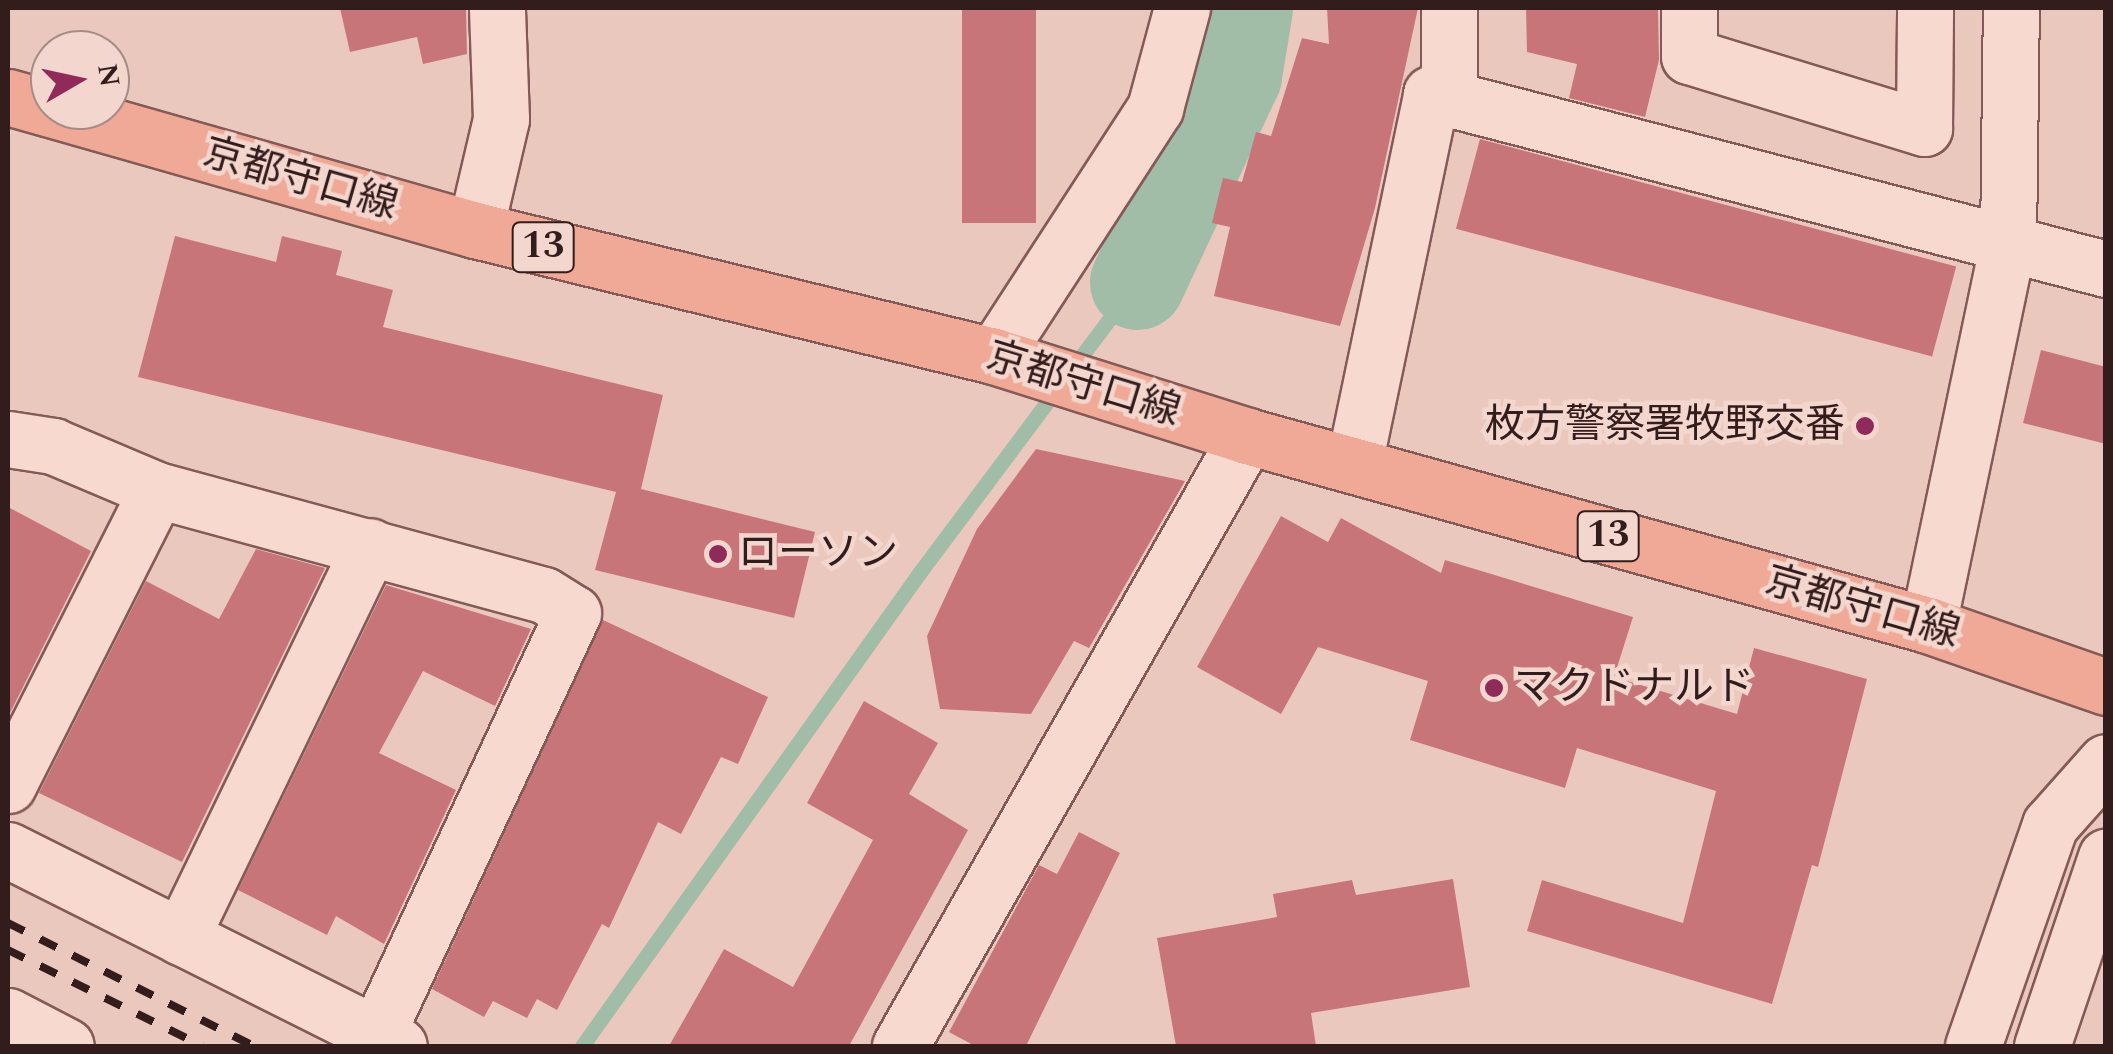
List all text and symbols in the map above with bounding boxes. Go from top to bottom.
north arrow [30,30,130,130]
text: N [85,61,131,90]
street label: 京都守口線 [197,129,403,231]
road number: 13 [510,214,576,280]
street label: 京都守口線 [980,333,1186,437]
place label: 枚方警察署牧野交番 [1485,402,1845,450]
marker: 枚方警察署牧野交番 [1854,415,1876,437]
road number: 13 [1576,503,1640,569]
place label: ローソン [738,530,898,578]
marker: ローソン [707,543,729,565]
street label: 京都守口線 [1759,557,1965,659]
place label: マクドナルド [1514,664,1754,712]
marker: マクドナルド [1483,677,1505,699]

